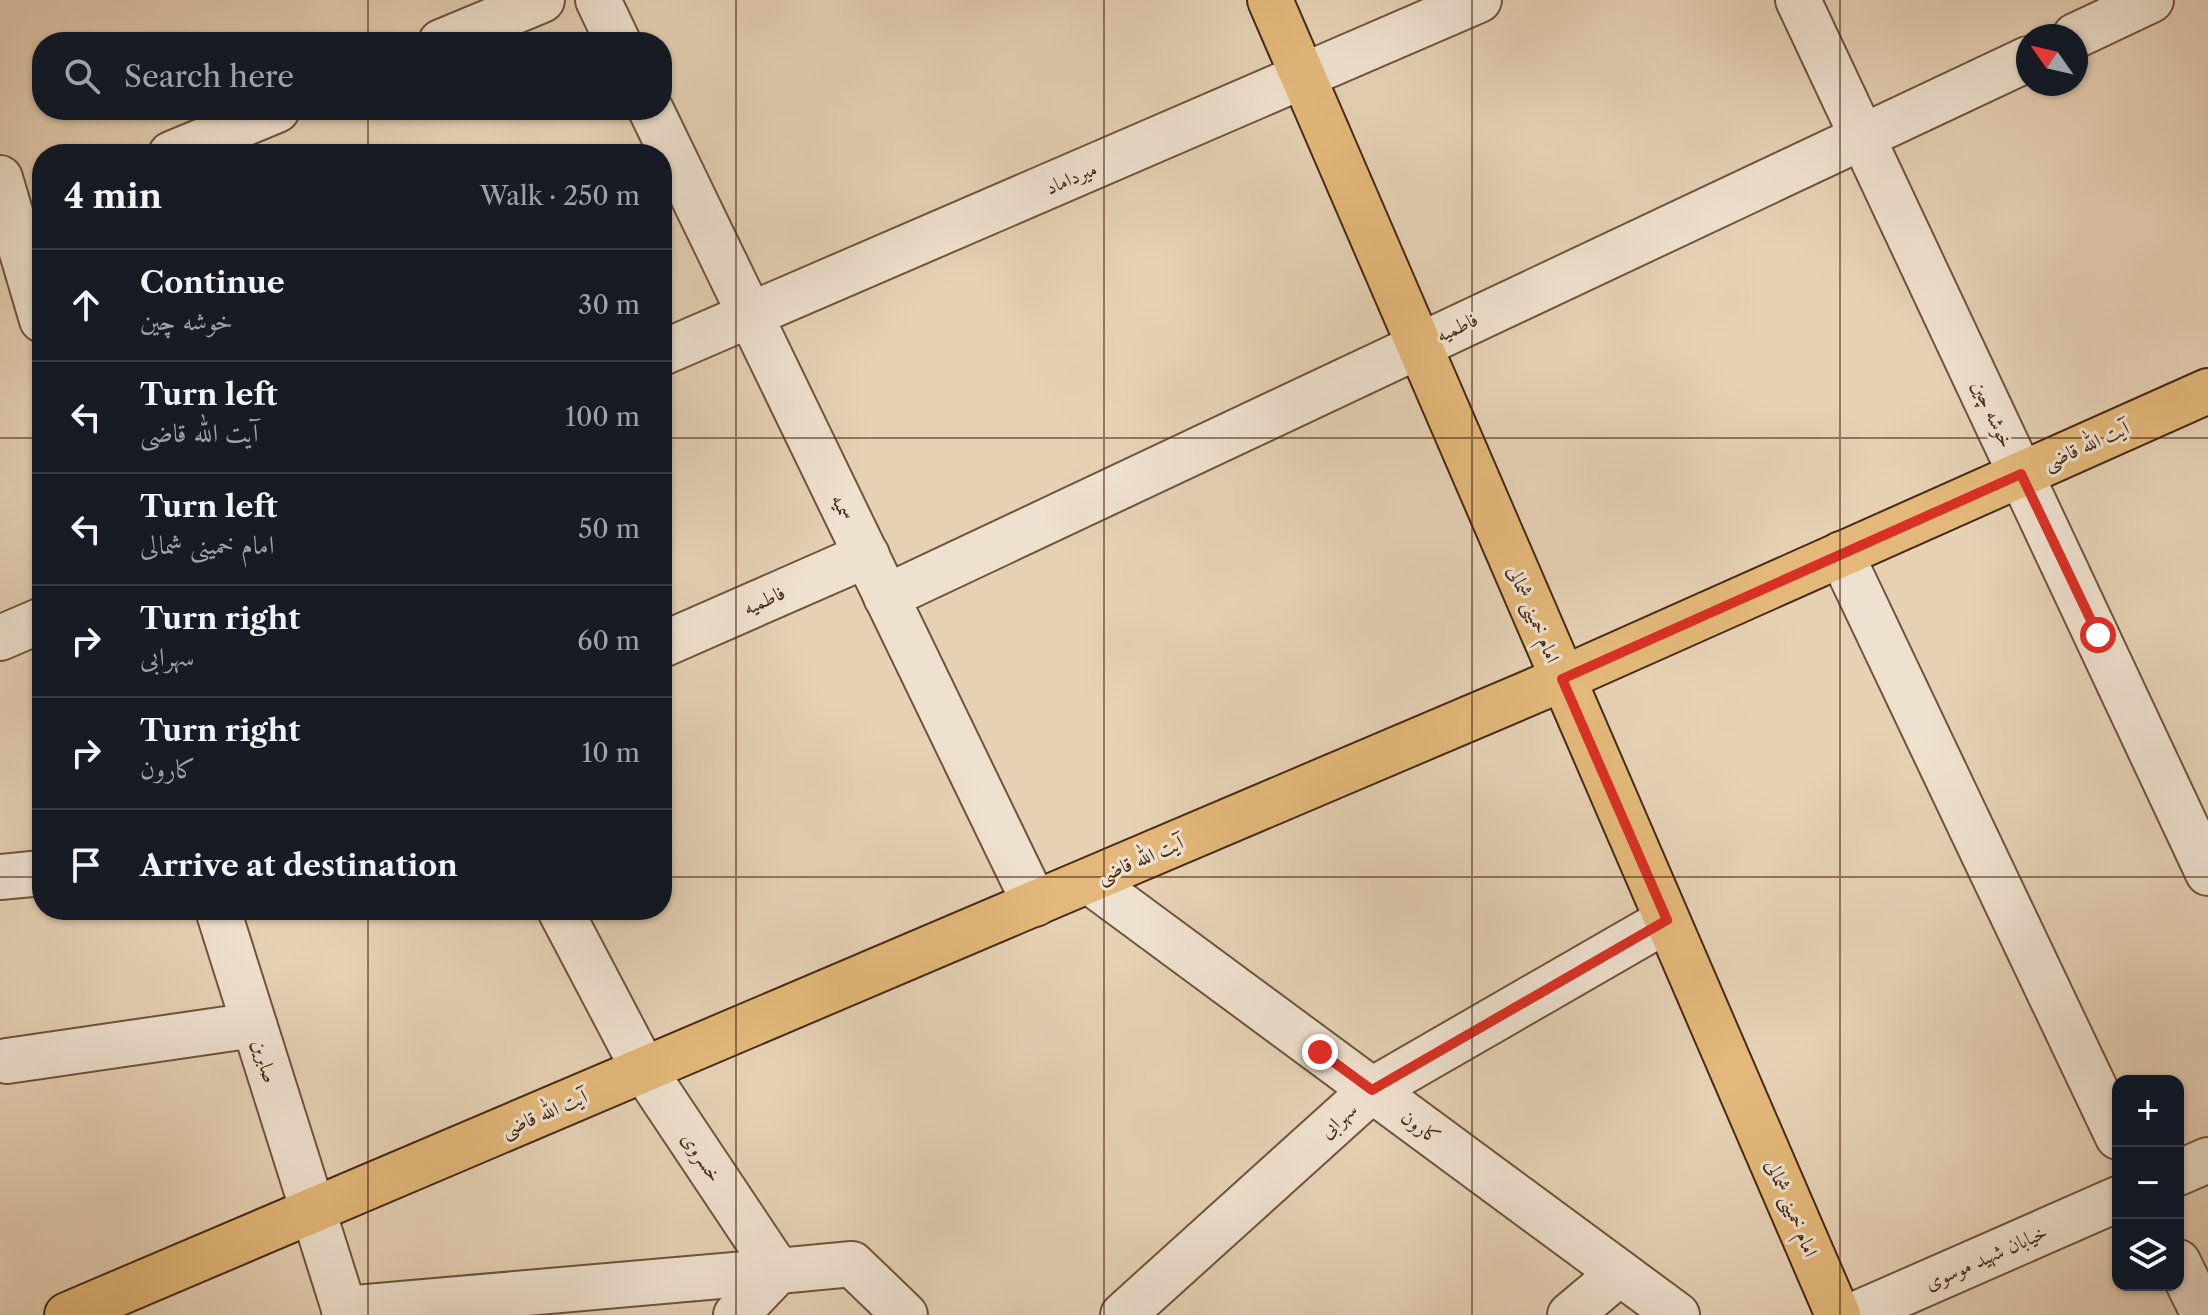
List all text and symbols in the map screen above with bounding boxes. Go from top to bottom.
north arrow [2016,24,2088,96]
search box [32,32,672,120]
icon: search [60,54,104,98]
text: Search here [124,58,294,95]
street label: میرداماد [1042,157,1100,199]
text: 4 min [64,175,162,217]
text: Walk · 250 m [480,180,640,212]
text: Continue [140,264,285,301]
icon: ahead [64,283,108,327]
text: 30 m [578,289,640,321]
text: خوشه چین [140,305,233,337]
street label: فاطمیه [1432,307,1482,347]
text: Turn left [140,376,277,413]
street label: خوشه چین [1965,376,2019,452]
icon: left [64,395,108,439]
text: 100 m [565,401,640,433]
street label: آیت الله قاضی [2038,412,2136,477]
text: آیت الله قاضی [140,417,259,449]
text: Turn left [140,488,277,525]
street label: سمیه [826,490,860,524]
icon: left [64,507,108,551]
text: 50 m [578,513,640,545]
text: امام خمینی شمالی [140,529,274,561]
street label: امام خمینی شمالی [1497,562,1565,669]
street label: فاطمیه [739,580,789,620]
text: Turn right [140,600,300,637]
route start [2080,617,2116,653]
icon: right [64,619,108,663]
text: 60 m [577,625,640,657]
text: سهرابی [140,641,195,673]
text: Turn right [140,712,300,749]
icon: right [64,731,108,775]
text: 10 m [581,737,640,769]
text: کارون [140,753,196,785]
street label: آیت الله قاضی [1092,826,1190,891]
icon: arrive [64,843,108,887]
text: Arrive at destination [140,847,458,884]
route end [1302,1034,1338,1070]
street label: صابرین [247,1037,283,1085]
map controls [2112,1075,2184,1291]
button: + [2112,1075,2184,1147]
street label: آیت الله قاضی [496,1080,594,1145]
street label: سهرابی [1314,1097,1364,1145]
street label: کارون [1397,1105,1445,1149]
street label: خسروی [675,1127,727,1188]
button: − [2112,1147,2184,1219]
street label: امام خمینی شمالی [1755,1156,1823,1263]
street label: خیابان شهید موسوی [1921,1219,2051,1296]
button: layers [2112,1219,2184,1291]

